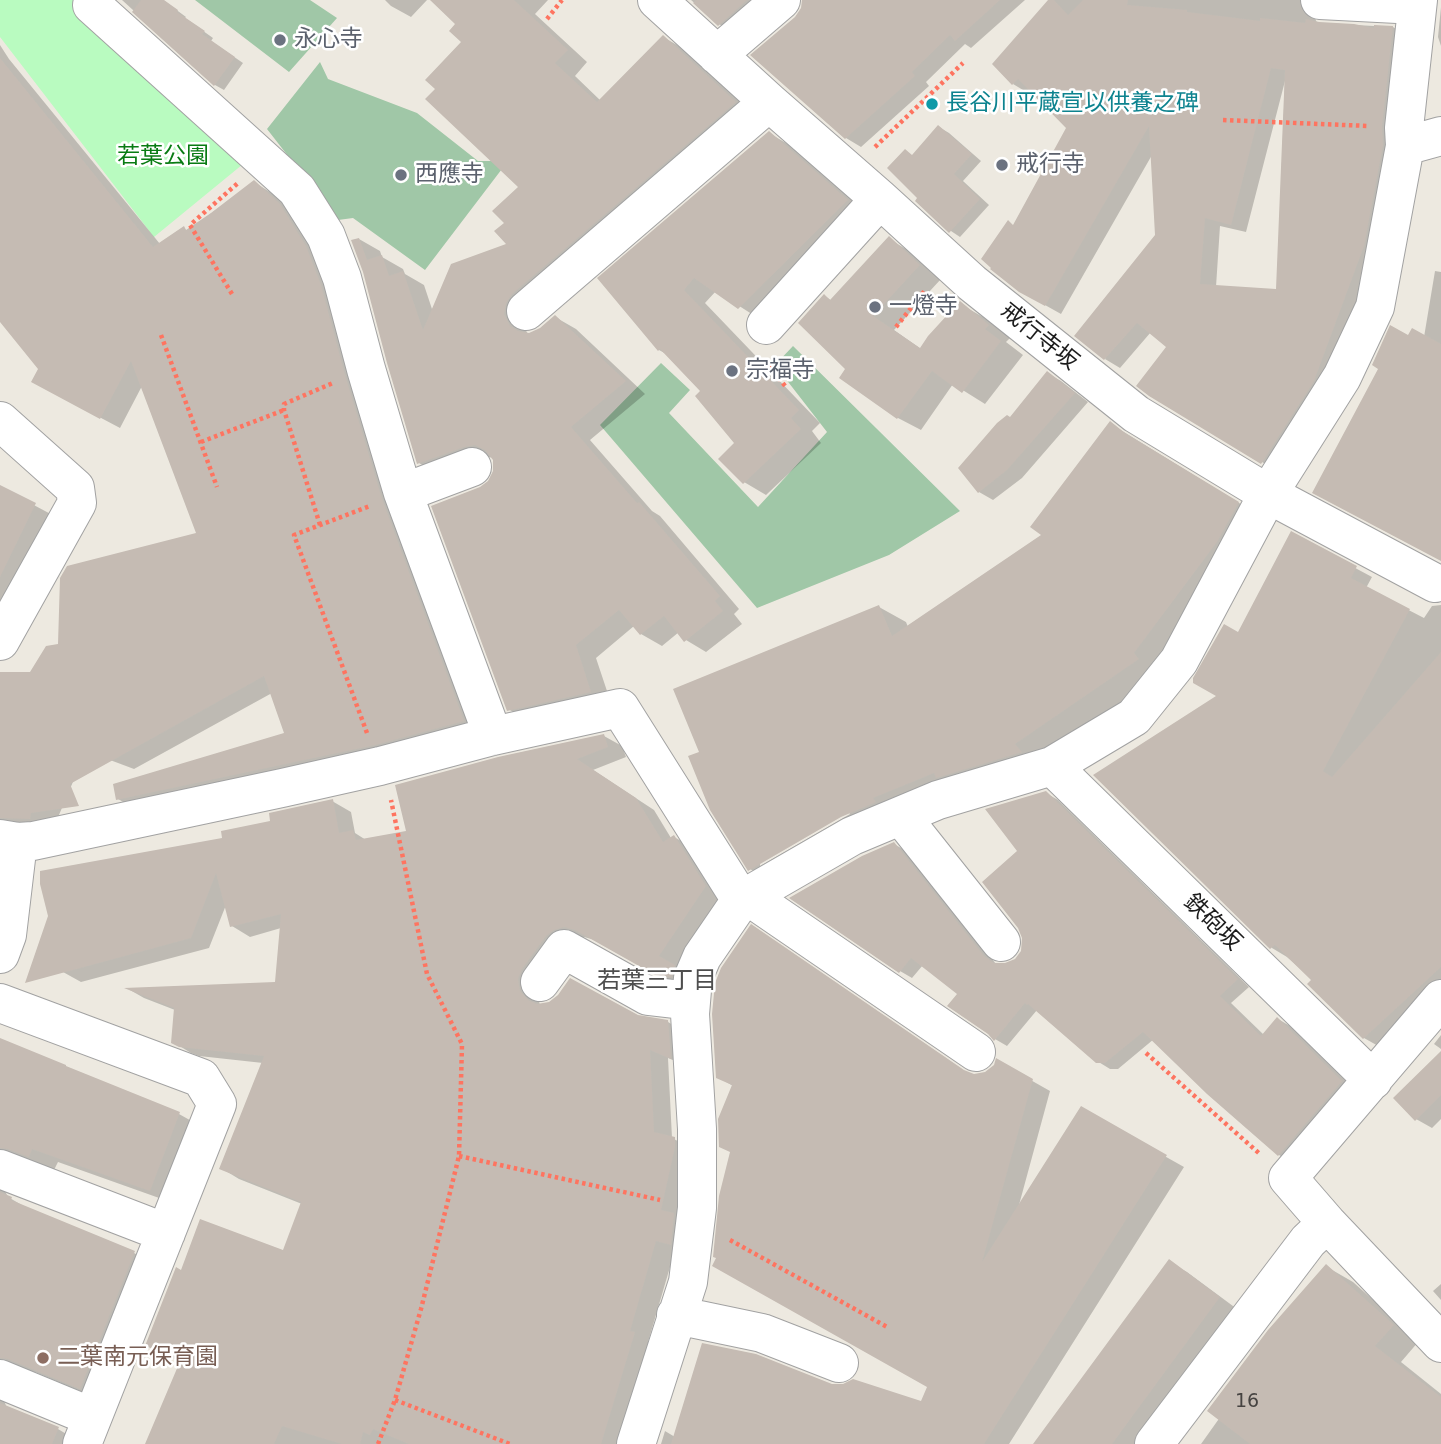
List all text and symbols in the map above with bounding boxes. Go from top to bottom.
place label: 永心寺 [294,26,363,54]
marker: 永心寺 [272,32,288,48]
place label: 長谷川平蔵宣以供養之碑 [946,90,1199,118]
marker: 長谷川平蔵宣以供養之碑 [924,96,940,112]
park label: 若葉公園 [117,143,209,171]
place label: 戒行寺 [1016,151,1085,179]
marker: 戒行寺 [994,157,1010,173]
place label: 西應寺 [415,161,484,189]
marker: 西應寺 [393,167,409,183]
place label: 一燈寺 [889,293,958,321]
street label: 戒行寺坂 [995,297,1083,377]
marker: 一燈寺 [867,299,883,315]
place label: 宗福寺 [746,357,815,385]
marker: 宗福寺 [724,363,740,379]
street label: 鉄砲坂 [1178,889,1246,957]
district label: 若葉三丁目 [597,968,717,996]
place label: 二葉南元保育園 [57,1344,218,1372]
marker: 二葉南元保育園 [35,1350,51,1366]
house number: 16 [1235,1391,1259,1413]

